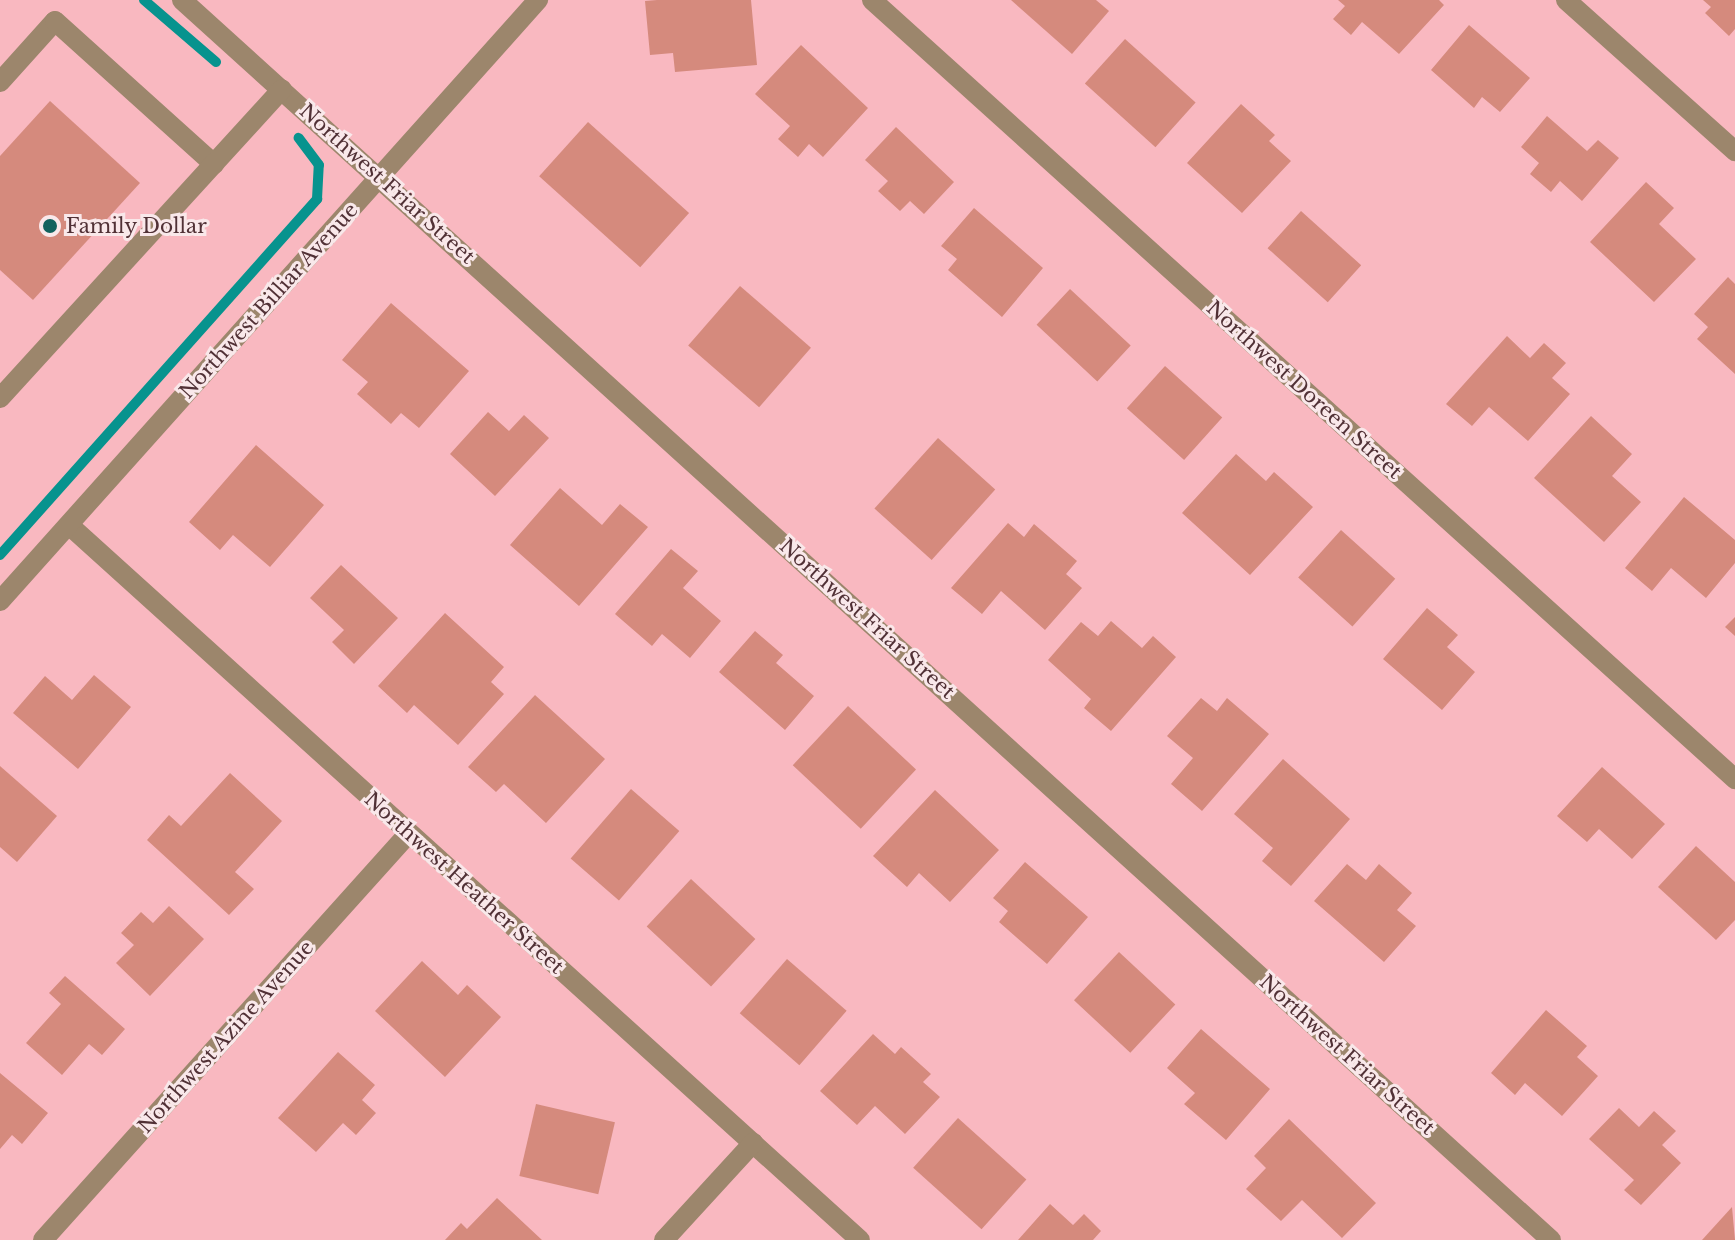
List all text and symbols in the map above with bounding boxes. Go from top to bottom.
street label: Northwest Friar Street [294,99,480,269]
street label: Northwest Billiar Avenue [174,198,364,404]
place label: Family Dollar [66,214,207,238]
marker: Family Dollar [41,217,59,235]
street label: Northwest Doreen Street [1202,296,1406,484]
street label: Northwest Friar Street [774,534,960,704]
street label: Northwest Heather Street [359,787,569,979]
street label: Northwest Azine Avenue [133,935,319,1139]
street label: Northwest Friar Street [1254,970,1440,1140]

